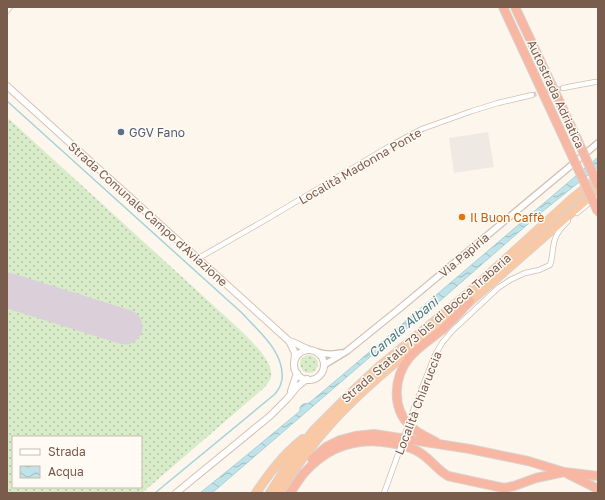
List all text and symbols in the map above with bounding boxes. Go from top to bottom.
street label: Autostrada Adriatica [524,37,588,151]
place label: GGV Fano [129,125,185,140]
street label: Località Madonna Ponte [296,125,424,207]
marker: GGV Fano [116,127,126,137]
street label: Strada Comunale Campo d'Aviazione [65,139,231,290]
place label: Il Buon Caffè [470,210,544,225]
marker: Il Buon Caffè [457,212,467,222]
street label: Via Papiria [436,230,492,280]
street label: Strada Statale 73 bis di Bocca Trabaria [338,250,514,406]
water label: Canale Albani [365,292,442,361]
street label: Località Chiaruccia [391,349,445,457]
legend [12,436,142,488]
text: Strada [48,444,86,459]
text: Acqua [48,464,84,479]

